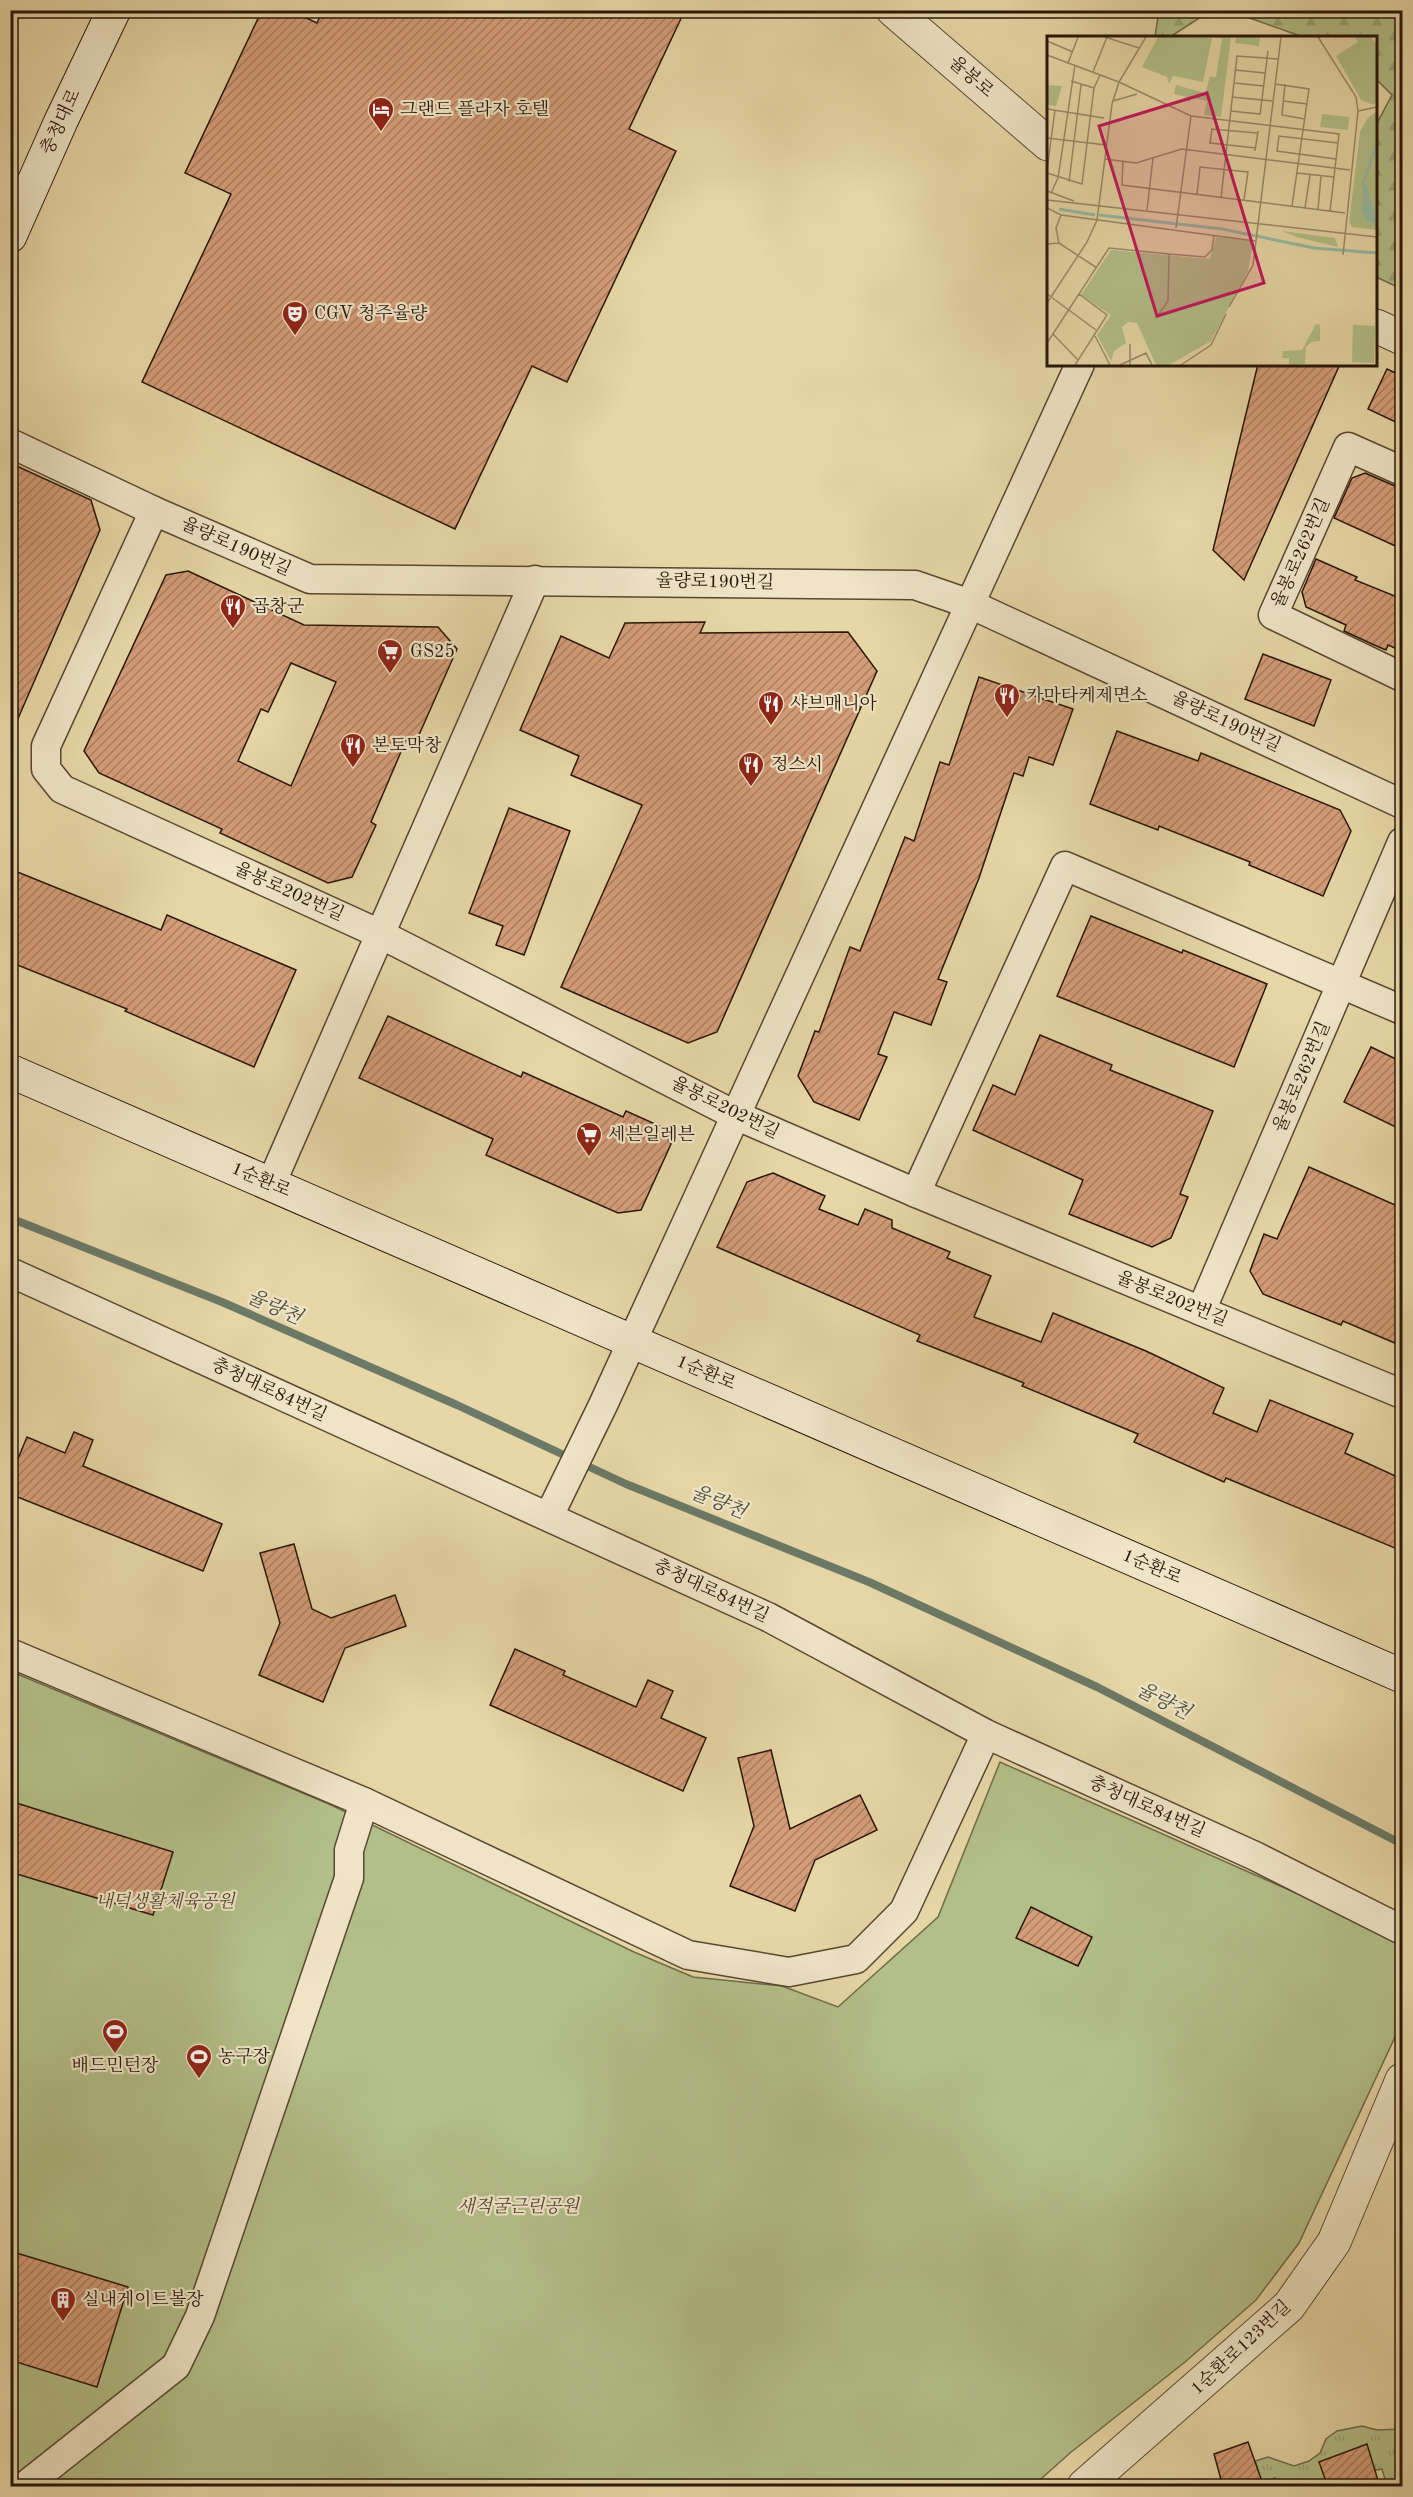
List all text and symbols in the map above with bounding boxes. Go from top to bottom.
inset map [1047,36,1377,366]
street label: 율봉로 [945,52,998,101]
street label: 충청대로 [36,86,84,157]
hotel icon: 그랜드 플라자 호텔 [366,95,396,133]
place label: 그랜드 플라자 호텔 [400,99,549,119]
theatre icon: CGV 청주율량 [280,299,310,337]
place label: CGV 청주율량 [314,304,428,323]
street label: 율봉로262번길 [1267,495,1333,611]
street label: 율량로190번길 [178,514,294,579]
street label: 율량로190번길 [656,571,774,592]
restaurant icon: 곱창군 [218,592,248,630]
place label: 곱창군 [252,597,305,616]
supermarket icon: GS25 [375,637,405,675]
place label: GS25 [410,643,455,661]
restaurant icon: 카마타케제면소 [992,681,1022,719]
place label: 카마타케제면소 [1026,686,1148,705]
street label: 율량로190번길 [1169,688,1284,755]
restaurant icon: 샤브매니아 [756,689,786,727]
place label: 샤브매니아 [790,694,878,713]
restaurant icon: 본토막창 [338,731,368,769]
place label: 본토막창 [372,735,442,755]
restaurant icon: 정스시 [736,750,766,788]
place label: 정스시 [771,755,823,774]
street label: 율봉로202번길 [231,858,347,924]
street label: 율봉로262번길 [1269,1018,1333,1135]
street label: 율봉로202번길 [668,1072,783,1142]
supermarket icon: 세븐일레븐 [574,1120,604,1158]
place label: 세븐일레븐 [608,1124,696,1144]
street label: 1순환로 [229,1158,294,1201]
street label: 율봉로202번길 [1114,1267,1231,1329]
water label: 율량천 [243,1284,307,1330]
street label: 1순환로 [674,1351,739,1394]
street label: 충청대로84번길 [208,1354,330,1425]
water label: 율량천 [687,1480,751,1524]
street label: 1순환로 [1120,1545,1185,1588]
street label: 충청대로84번길 [650,1555,772,1626]
water label: 율량천 [1133,1677,1196,1725]
street label: 충청대로84번길 [1086,1771,1209,1841]
park label: 내덕생활체육공원 [95,1891,236,1911]
sports icon: 배드민턴장 [100,2017,130,2055]
sports icon: 농구장 [184,2042,214,2080]
place label: 농구장 [218,2047,271,2066]
place label: 배드민턴장 [72,2056,159,2075]
park label: 새적굴근린공원 [457,2196,580,2216]
building icon: 실내게이트볼장 [48,2285,78,2323]
place label: 실내게이트볼장 [82,2289,204,2309]
street label: 1순환로123번길 [1186,2296,1294,2398]

